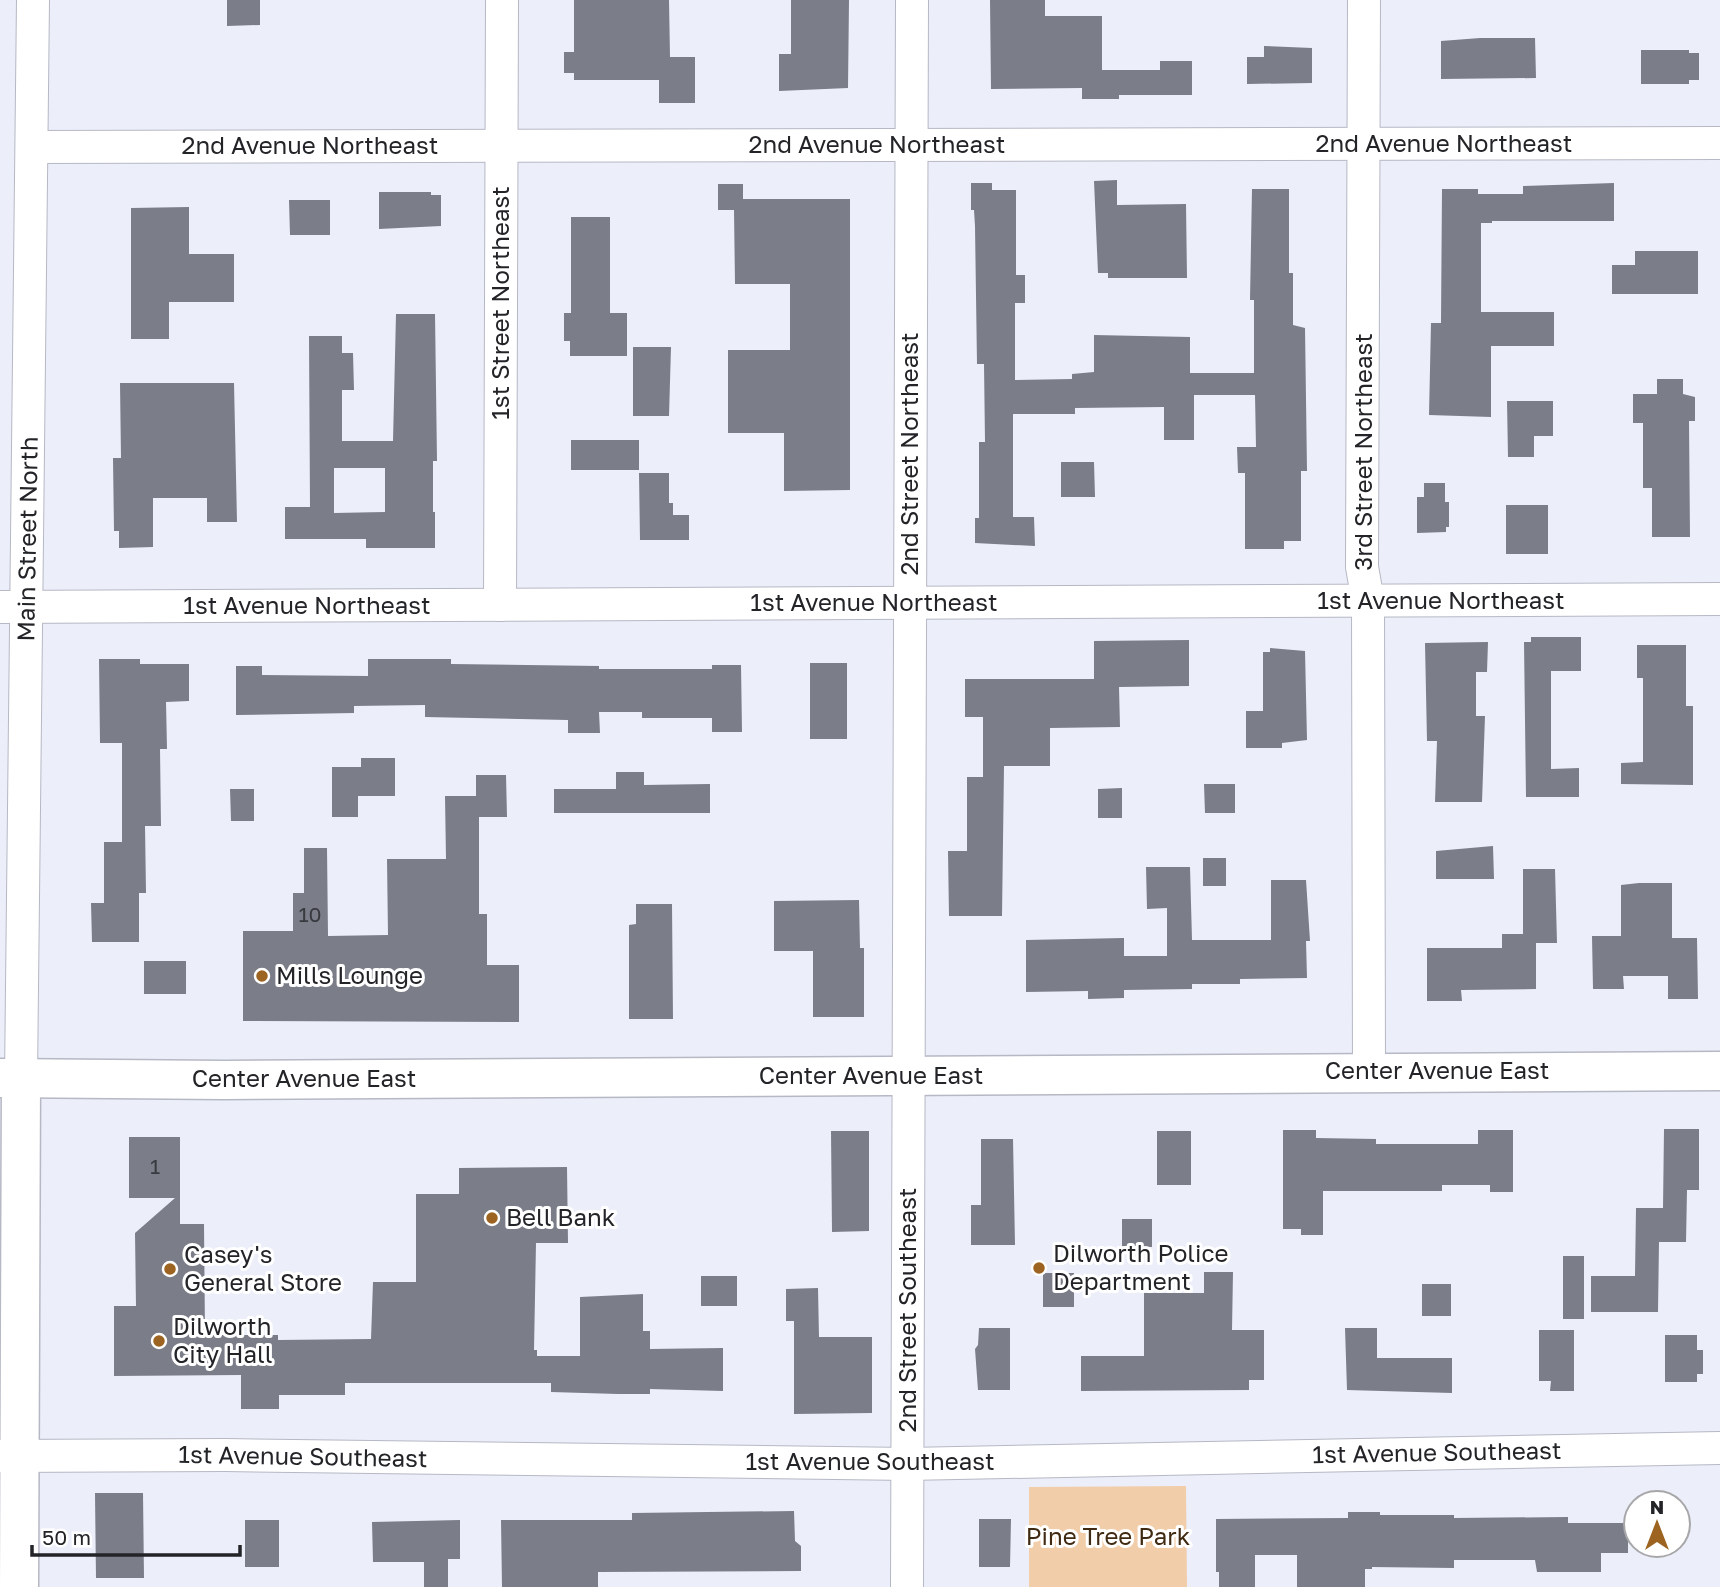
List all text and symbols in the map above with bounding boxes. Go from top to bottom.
street label: 2nd Avenue Northeast [1316,128,1572,157]
street label: 2nd Avenue Northeast [749,129,1005,158]
street label: 2nd Avenue Northeast [182,130,438,159]
street label: 1st Street Northeast [485,186,514,420]
street label: 2nd Street Northeast [894,332,923,576]
street label: 3rd Street Northeast [1348,333,1377,571]
street label: Main Street North [10,436,43,642]
street label: 1st Avenue Northeast [1317,585,1565,614]
street label: 1st Avenue Northeast [750,587,998,616]
street label: 1st Avenue Northeast [183,590,431,619]
house number: 10 [298,901,322,927]
place label: Mills Lounge [276,960,423,989]
marker: Mills Lounge [254,968,270,984]
street label: Center Avenue East [1325,1055,1549,1084]
street label: Center Avenue East [759,1060,983,1089]
street label: Center Avenue East [192,1063,416,1092]
house number: 1 [150,1153,160,1179]
street label: 2nd Street Southeast [892,1188,921,1432]
place label: Bell Bank [506,1202,615,1231]
marker: Bell Bank [484,1210,500,1226]
place label: Dilworth Police Department [1053,1238,1228,1295]
place label: Casey's General Store [184,1239,342,1296]
marker: Dilworth Police Department [1031,1260,1047,1276]
marker: Casey's General Store [162,1261,178,1277]
place label: Dilworth City Hall [173,1311,272,1368]
marker: Dilworth City Hall [151,1333,167,1349]
street label: 1st Avenue Southeast [1312,1435,1562,1468]
street label: 1st Avenue Southeast [178,1439,428,1472]
street label: 1st Avenue Southeast [745,1446,995,1475]
north arrow [1622,1489,1692,1559]
text: N [1650,1495,1664,1518]
scale bar [32,1514,240,1558]
park label: Pine Tree Park [1026,1521,1190,1550]
text: 50 m [42,1524,91,1550]

